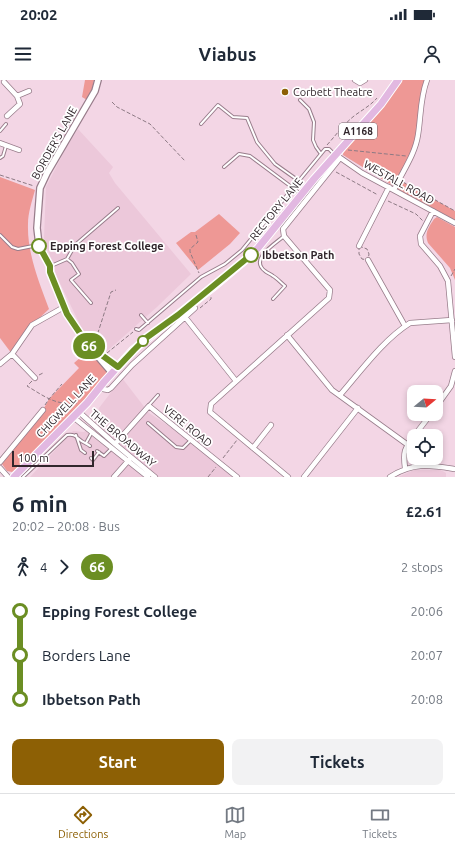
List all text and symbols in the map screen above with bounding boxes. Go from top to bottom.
text: 20:02 [20,6,58,23]
icon: menu [12,43,34,65]
icon: person [421,43,443,65]
text: Viabus [199,44,256,64]
place label: Corbett Theatre [293,86,373,98]
marker: Corbett Theatre [280,87,290,97]
street label: BORDER'S LANE [29,105,79,181]
road number: A1168 [339,123,377,139]
street label: WESTALL ROAD [362,158,437,206]
street label: RECTORY LANE [247,175,305,243]
marker: Epping Forest College [31,238,47,254]
place label: Epping Forest College [50,240,164,252]
marker: Ibbetson Path [243,247,259,263]
place label: Ibbetson Path [262,249,334,261]
line badge: 66 [71,333,107,359]
unlabelled marker [137,335,149,347]
text: 66 [81,338,97,354]
street label: CHIGWELL LANE [34,372,98,440]
north arrow [407,385,443,421]
map controls [407,385,443,465]
street label: VERE ROAD [161,403,215,449]
street label: THE BROADWAY [88,407,159,469]
button: locate [407,429,443,465]
scale bar [12,449,94,468]
text: 100 m [18,452,49,464]
text: 6 min [12,491,68,516]
text: £2.61 [405,503,443,520]
text: 20:02 – 20:08 · Bus [12,519,120,533]
icon: walk [12,556,34,578]
icon: forward [53,556,75,578]
text: 66 [89,559,105,575]
text: 4 [40,560,47,574]
text: 2 stops [401,560,443,574]
text: Epping Forest College [42,603,197,620]
text: 20:06 [410,604,443,618]
text: Borders Lane [42,647,131,664]
text: 20:07 [410,648,443,662]
text: Ibbetson Path [42,691,141,708]
text: 20:08 [410,692,443,706]
button: Start [12,739,224,785]
button: Tickets [232,739,443,785]
tab: Directions [58,804,108,840]
tab: Map [224,804,246,840]
tab: Tickets [362,804,397,840]

